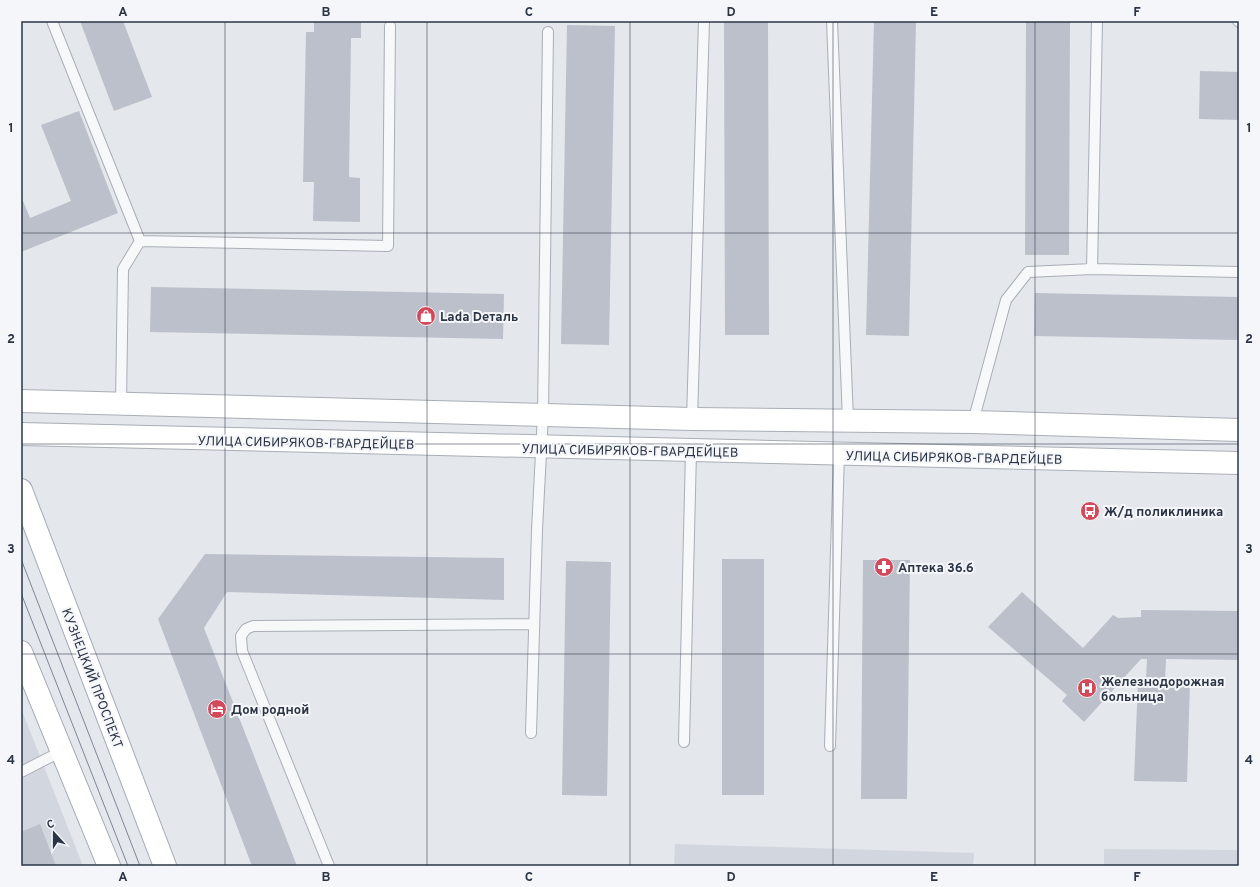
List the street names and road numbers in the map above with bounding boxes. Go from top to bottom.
street label: УЛИЦА СИБИРЯКОВ-ГВАРДЕЙЦЕВ [197,432,414,454]
street label: УЛИЦА СИБИРЯКОВ-ГВАРДЕЙЦЕВ [521,440,738,462]
street label: УЛИЦА СИБИРЯКОВ-ГВАРДЕЙЦЕВ [845,447,1062,469]
street label: КУЗНЕЦКИЙ ПРОСПЕКТ [57,606,127,751]

